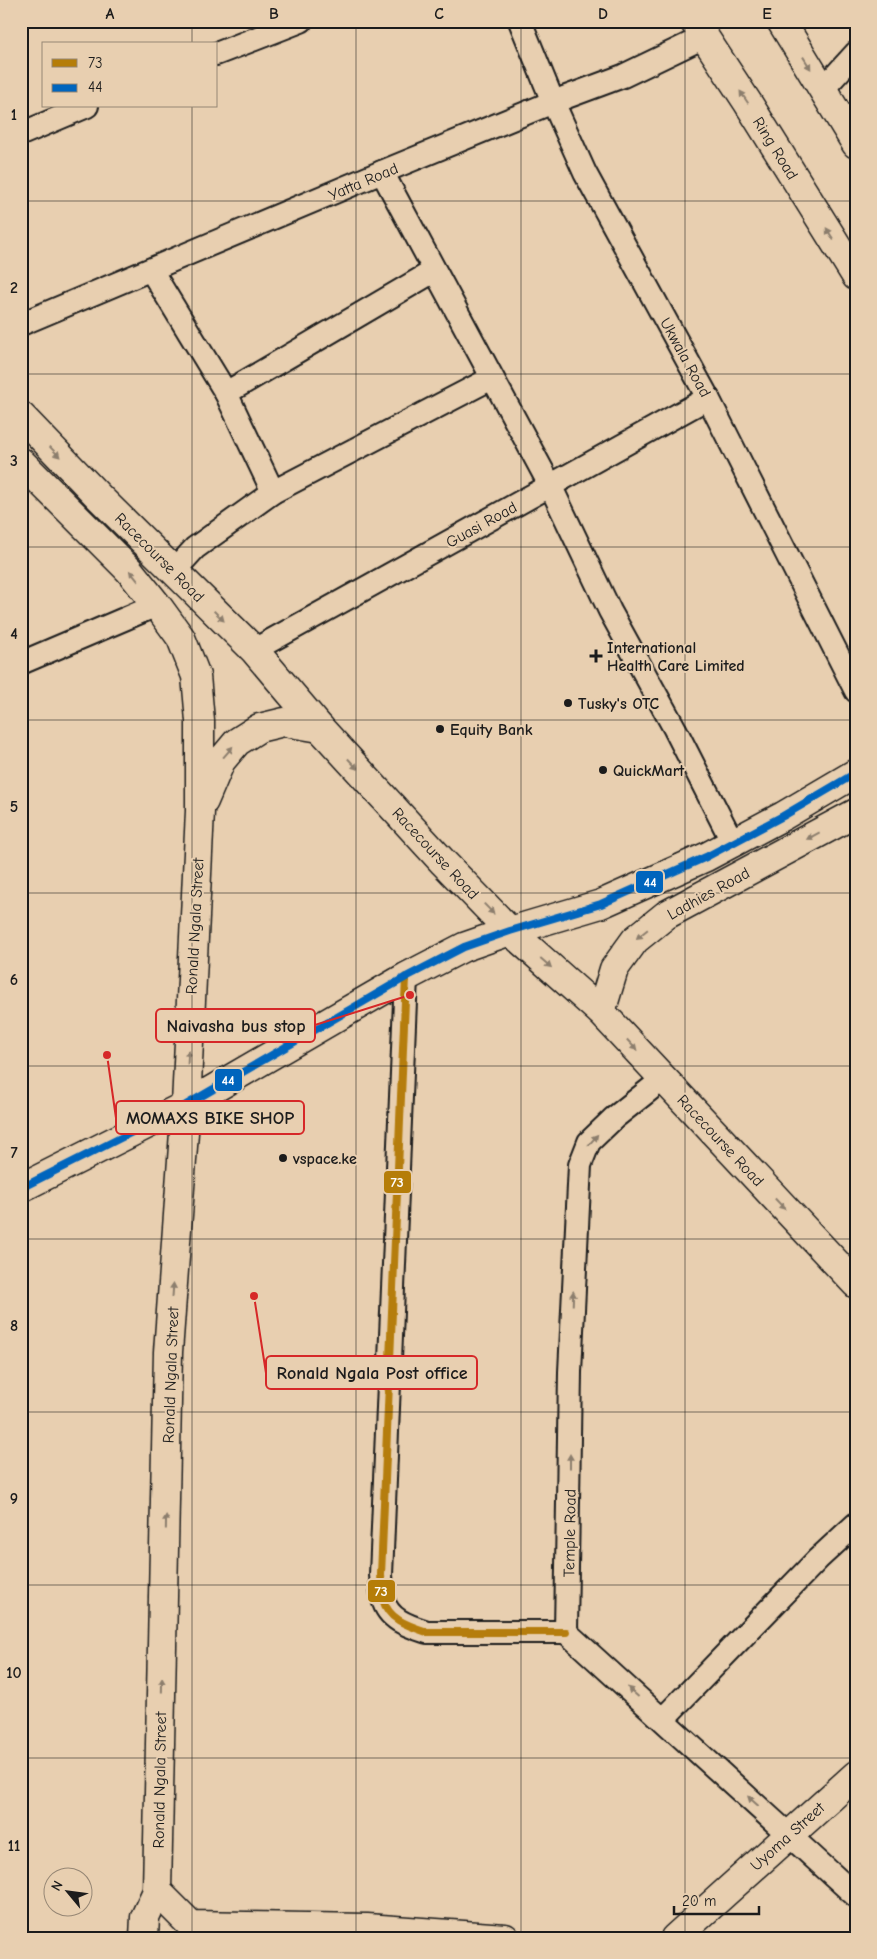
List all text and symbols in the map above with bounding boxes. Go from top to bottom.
text: A [106,5,115,23]
text: B [269,5,279,23]
text: C [434,5,444,23]
text: D [598,5,608,23]
text: E [762,5,772,23]
legend [42,42,218,108]
text: 73 [88,54,103,72]
one-way arrow [802,56,811,69]
text: 44 [88,78,103,96]
one-way arrow [739,90,749,103]
text: 1 [11,106,17,124]
street label: Ring Road [749,114,801,183]
street label: Yatta Road [326,159,401,205]
one-way arrow [826,228,835,241]
text: 2 [10,279,18,297]
street label: Ukwala Road [656,315,714,400]
one-way arrow [48,445,60,457]
text: 3 [10,452,18,470]
street label: Guasi Road [443,498,520,552]
street label: Racecourse Road [111,509,208,606]
one-way arrow [129,570,140,583]
one-way arrow [213,610,225,622]
text: 4 [10,625,18,643]
place label: International Health Care Limited [607,639,745,675]
marker: International Health Care Limited [589,649,603,663]
place label: Tusky's OTC [578,695,660,713]
marker: Tusky's OTC [562,697,574,709]
place label: Equity Bank [450,721,533,739]
marker: Equity Bank [434,723,446,735]
one-way arrow [223,746,234,759]
one-way arrow [347,757,359,769]
place label: QuickMart [613,762,685,780]
marker: QuickMart [597,764,609,776]
text: 5 [10,798,18,816]
street label: Racecourse Road [388,804,482,903]
one-way arrow [806,832,820,840]
street label: Ronald Ngala Street [182,857,208,995]
street label: Ladhies Road [664,864,753,924]
line badge: 44 [635,870,664,894]
text: 44 [643,874,657,891]
one-way arrow [483,903,495,915]
one-way arrow [636,929,649,940]
one-way arrow [540,958,553,969]
text: 6 [10,971,18,989]
callout: Naivasha bus stop [156,1009,315,1042]
text: Naivasha bus stop [166,1016,306,1037]
one-way arrow [626,1039,638,1051]
one-way arrow [184,1048,192,1064]
line badge: 44 [214,1068,243,1092]
text: 44 [221,1072,235,1089]
street label: Racecourse Road [673,1091,767,1190]
callout: MOMAXS BIKE SHOP [116,1101,304,1134]
text: MOMAXS BIKE SHOP [126,1108,294,1129]
one-way arrow [587,1134,599,1146]
text: 7 [10,1144,18,1162]
place label: vspace.ke [292,1150,357,1168]
marker: vspace.ke [277,1152,289,1164]
line badge: 73 [383,1170,412,1194]
text: 73 [390,1174,404,1191]
one-way arrow [774,1197,786,1209]
one-way arrow [169,1282,177,1298]
one-way arrow [569,1290,577,1306]
street label: Ronald Ngala Street [160,1306,182,1444]
text: 8 [10,1317,18,1335]
callout: Ronald Ngala Post office [266,1356,477,1389]
text: Ronald Ngala Post office [277,1363,468,1384]
one-way arrow [566,1452,574,1468]
street label: Temple Road [560,1489,580,1577]
text: 9 [10,1490,18,1508]
one-way arrow [162,1514,170,1530]
line badge: 73 [367,1579,396,1603]
text: 73 [374,1583,388,1600]
text: 10 [6,1664,22,1682]
one-way arrow [158,1676,166,1692]
one-way arrow [627,1686,639,1698]
street label: Ronald Ngala Street [150,1711,170,1849]
one-way arrow [748,1795,760,1807]
street label: Uyoma Street [747,1799,829,1875]
text: 11 [8,1837,20,1855]
north arrow [42,1866,92,1916]
text: N [47,1878,67,1894]
scale bar [674,1884,760,1916]
text: 20 m [682,1892,716,1910]

